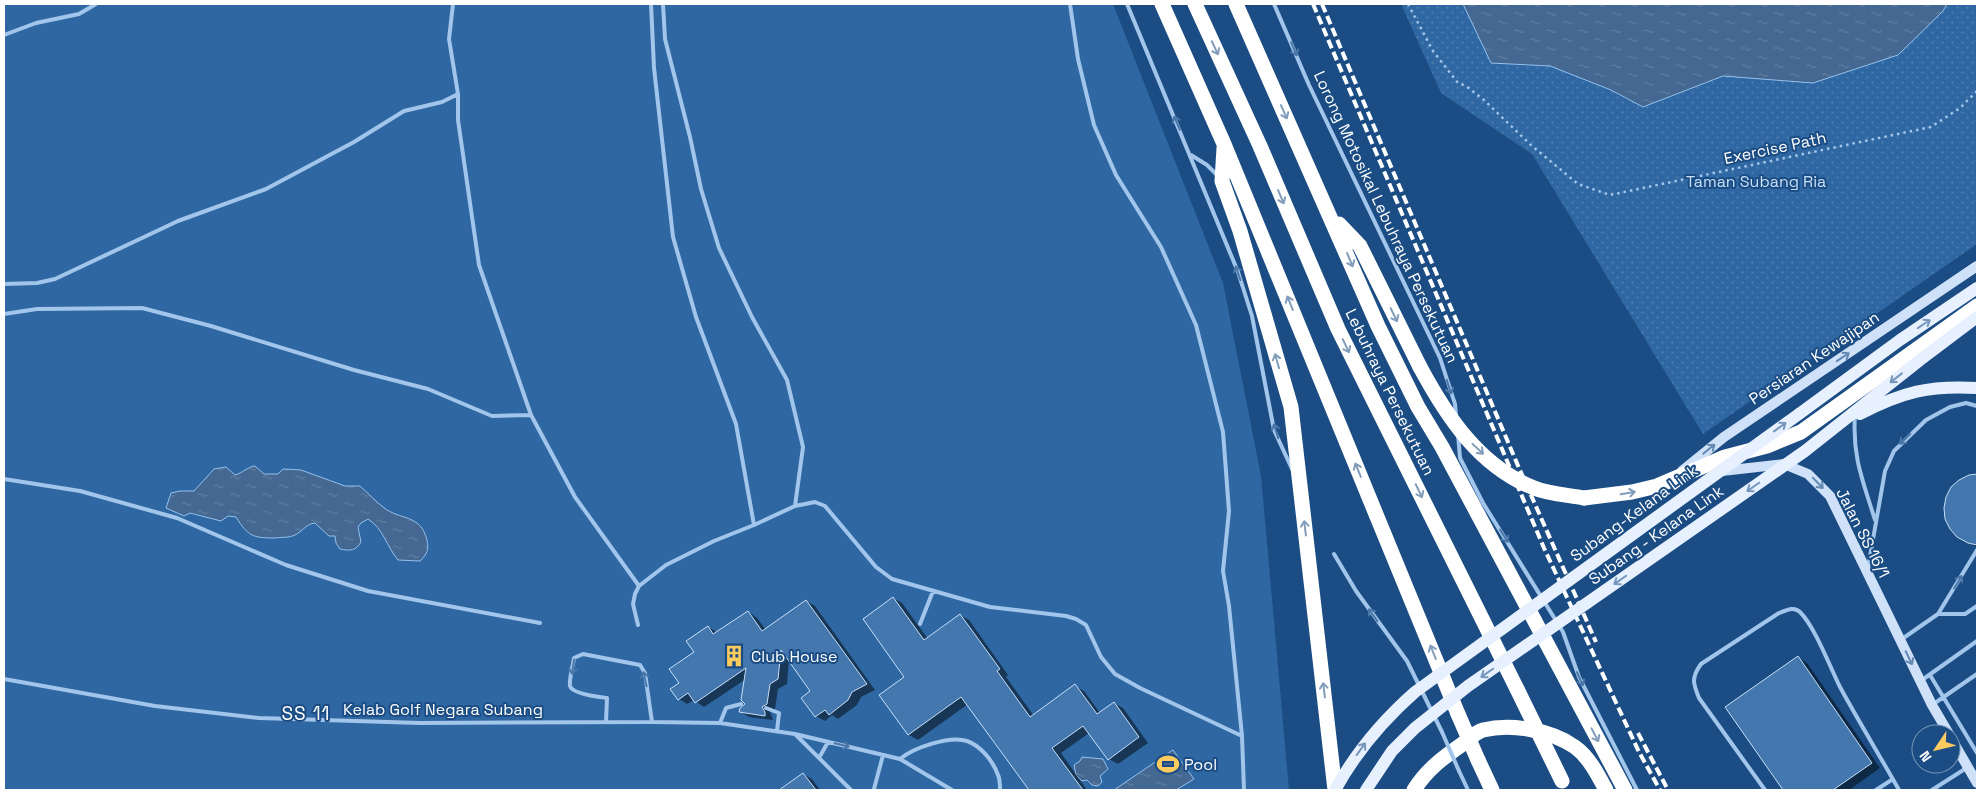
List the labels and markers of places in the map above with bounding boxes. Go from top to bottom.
building icon: Club House [721,643,747,669]
place label: Club House [751,646,837,667]
sports icon: Pool [1155,751,1181,777]
place label: Pool [1184,754,1217,775]

